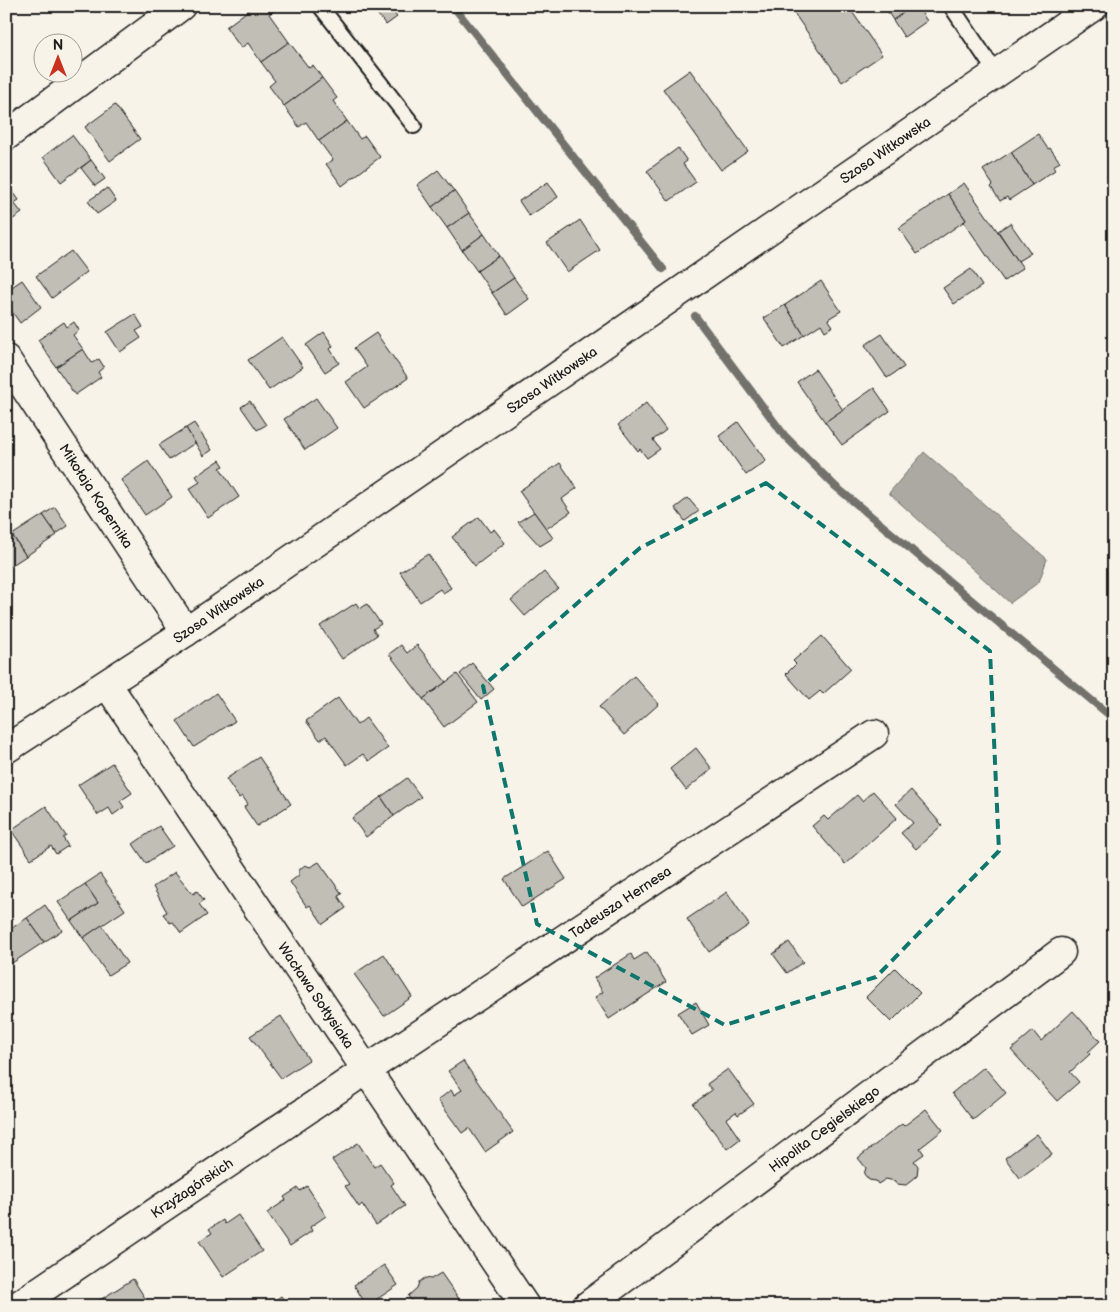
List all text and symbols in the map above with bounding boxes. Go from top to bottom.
north arrow [32,32,82,82]
text: N [53,37,63,54]
street label: Szosa Witkowska [837,113,934,187]
street label: Szosa Witkowska [503,343,600,417]
street label: Mikołaja Kopernika [56,441,137,551]
street label: Szosa Witkowska [170,573,267,647]
street label: Tadeusza Hernesa [566,862,674,942]
street label: Wacława Sołtysiaka [274,939,358,1052]
street label: Hipolita Cegielskiego [765,1082,883,1176]
street label: Krzyżagórskich [148,1154,236,1222]

